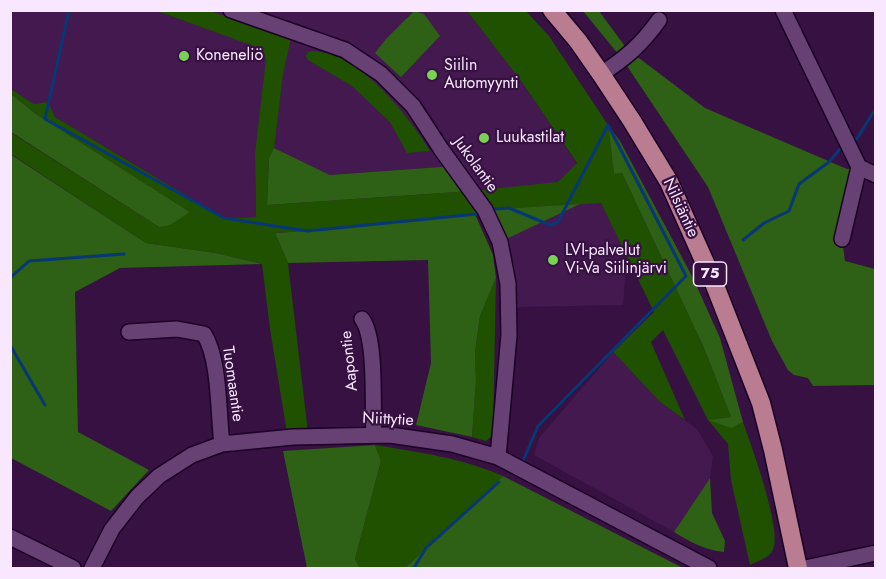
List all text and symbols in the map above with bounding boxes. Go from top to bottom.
place label: Koneneliö [196,46,263,66]
marker: Koneneliö [177,49,191,63]
place label: Siilin Automyynti [444,56,519,94]
marker: Siilin Automyynti [425,68,439,82]
place label: Luukastilat [496,128,564,148]
marker: Luukastilat [477,131,491,145]
street label: Jukolantie [448,134,502,196]
street label: Nilsiäntie [658,175,702,241]
place label: LVI-palvelut Vi-Va Siilinjärvi [565,241,667,279]
marker: LVI-palvelut Vi-Va Siilinjärvi [546,253,560,267]
road number: 75 [694,262,726,286]
street label: Aapontie [337,330,363,392]
street label: Tuomaantie [217,345,247,423]
street label: Niittytie [362,409,414,431]

